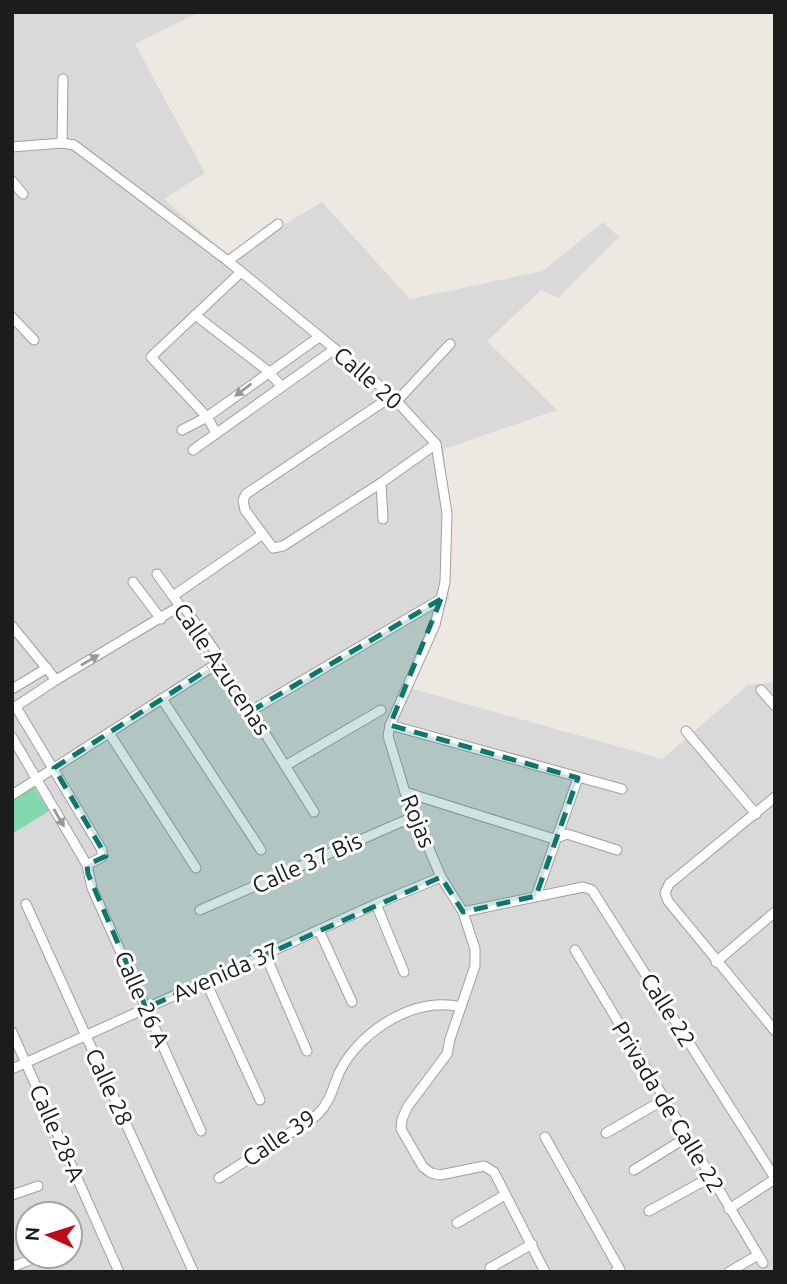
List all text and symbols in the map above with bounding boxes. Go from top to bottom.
street label: Calle 20 [329,341,407,414]
one-way arrow [234,383,252,397]
street label: Calle Azucenas [169,598,276,739]
one-way arrow [81,653,100,666]
street label: Rojas [397,791,440,851]
one-way arrow [53,808,65,827]
street label: Calle 37 Bis [248,827,365,898]
street label: Avenida 37 [169,937,283,1006]
street label: Calle 26 A [110,947,175,1051]
street label: Calle 22 [636,968,701,1051]
street label: Privada de Calle 22 [608,1017,729,1197]
street label: Calle 28 [81,1044,138,1129]
street label: Calle 28-A [25,1080,90,1185]
street label: Calle 39 [238,1104,320,1171]
north arrow [14,1200,84,1270]
text: N [21,1226,44,1242]

